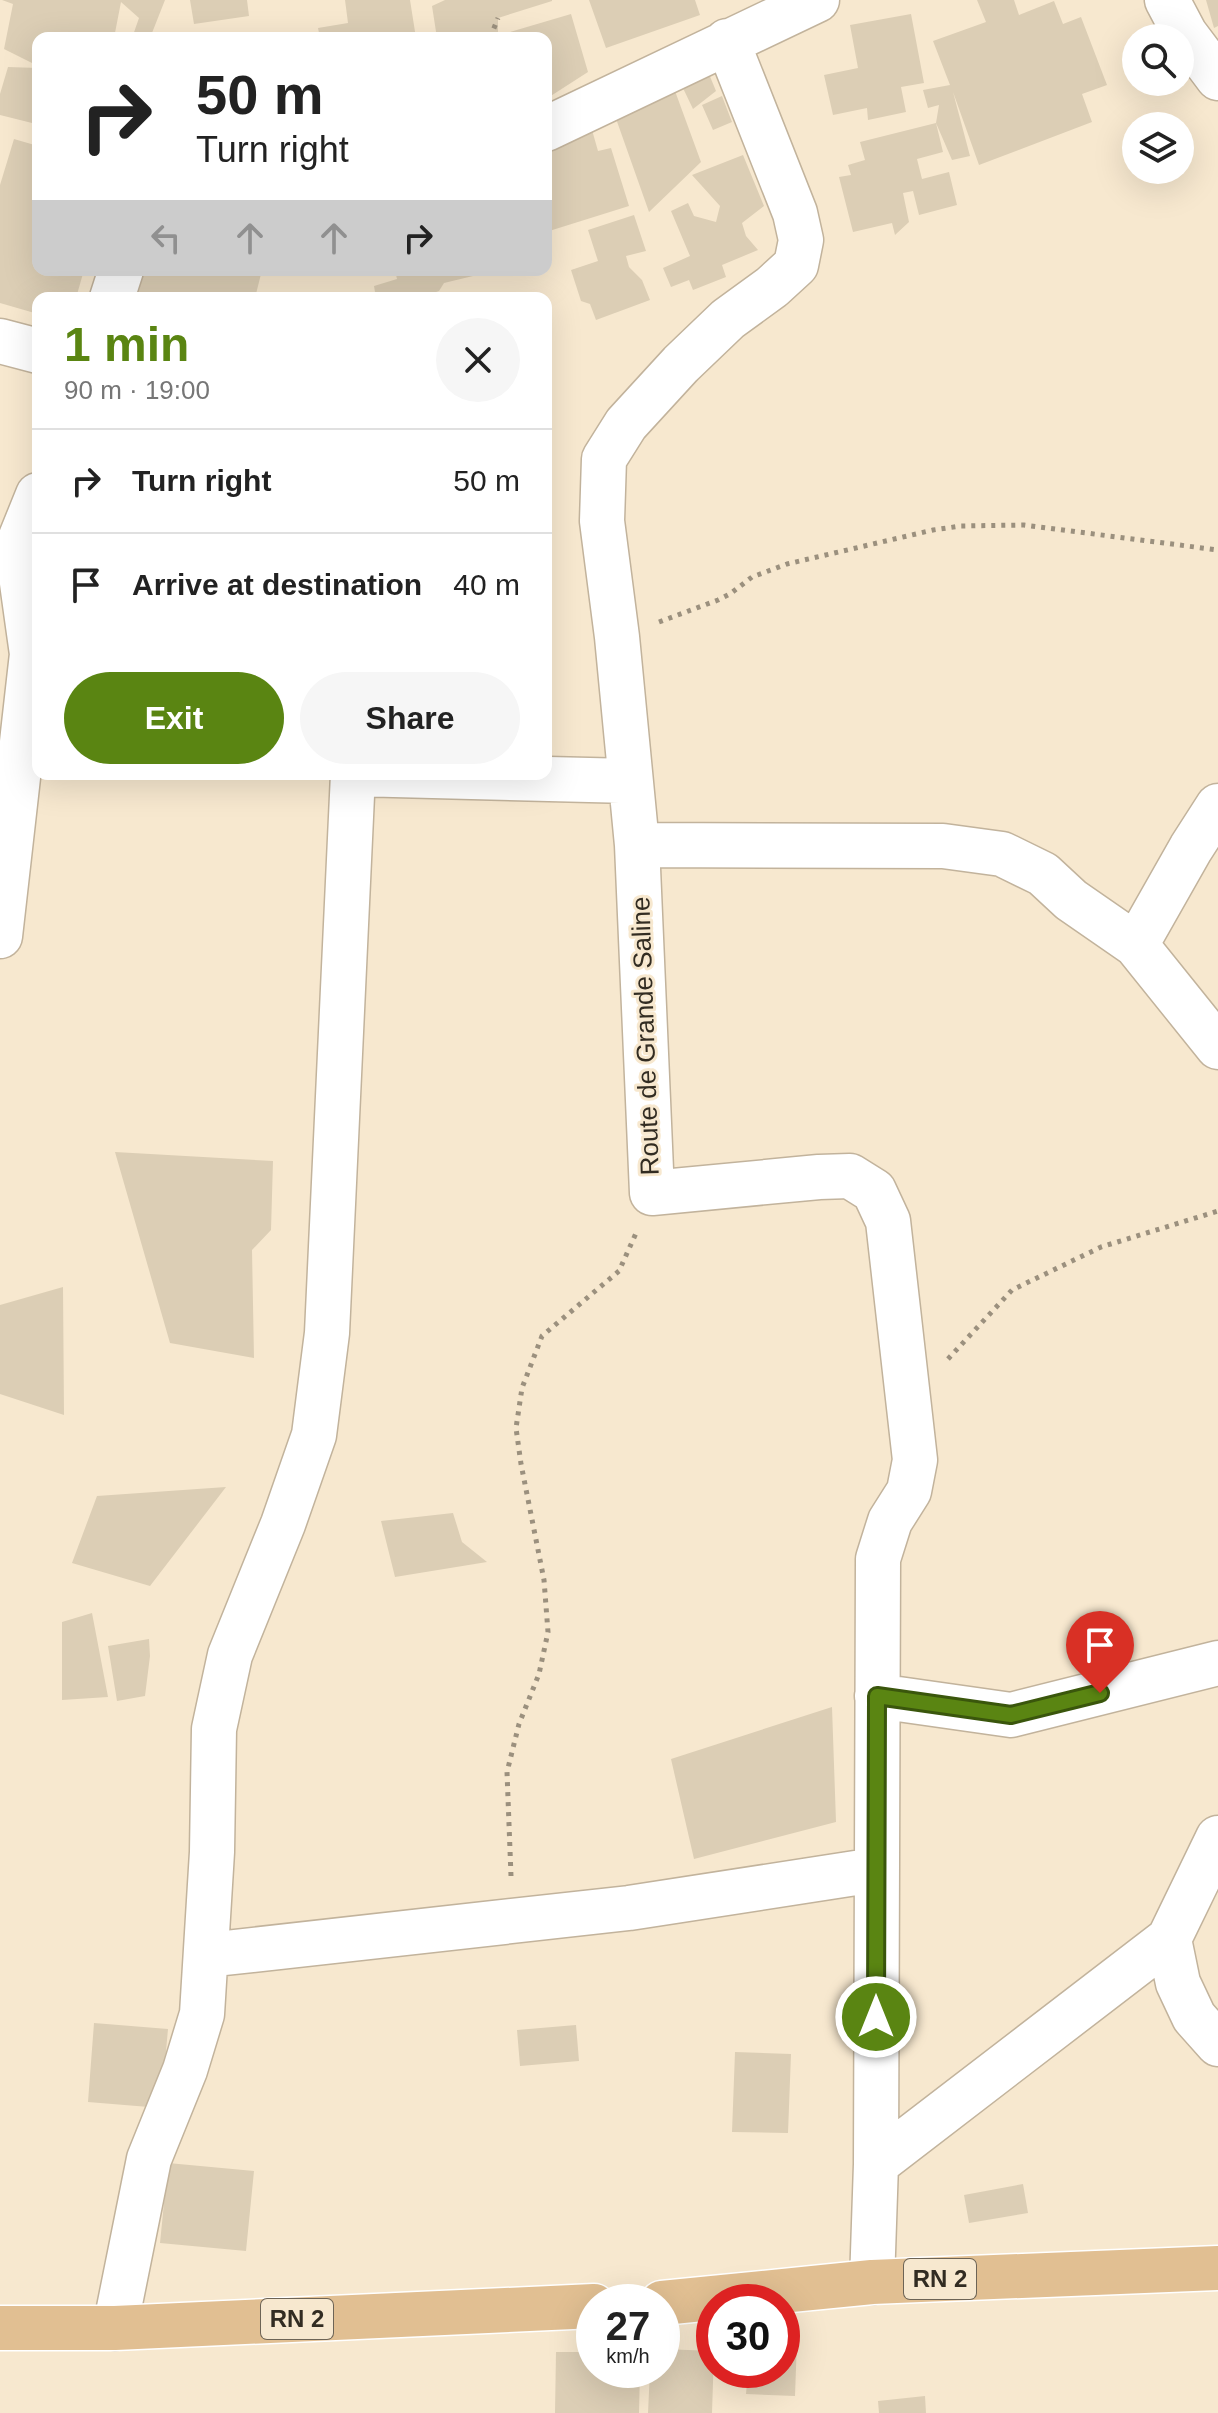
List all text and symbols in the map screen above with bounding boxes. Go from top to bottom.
map controls [1122,24,1194,184]
button: search [1122,24,1194,96]
text: 50 m [196,63,324,126]
icon: right [64,64,168,168]
button: layers [1122,112,1194,184]
text: Turn right [196,129,349,170]
icon: left [144,216,188,260]
icon: ahead [228,216,272,260]
icon: ahead [312,216,356,260]
icon: right [396,216,440,260]
text: 1 min [64,318,189,371]
button: close [436,318,520,402]
text: 90 m · 19:00 [64,375,210,405]
icon: right [64,459,108,503]
text: Turn right [132,464,271,497]
text: 50 m [453,464,520,497]
icon: arrive [64,563,108,607]
text: Arrive at destination [132,568,422,601]
text: 40 m [453,568,520,601]
button: Exit [64,672,284,764]
button: Share [300,672,520,764]
street label: Route de Grande Saline [625,896,665,1176]
pin [1066,1611,1134,1693]
icon: arrive [1078,1623,1122,1667]
position arrow [834,1975,918,2059]
road number: RN 2 [904,2259,976,2299]
speed limit sign: 30 [696,2284,800,2388]
road number: RN 2 [261,2299,333,2339]
text: 27 [606,2304,650,2348]
text: km/h [606,2345,650,2367]

